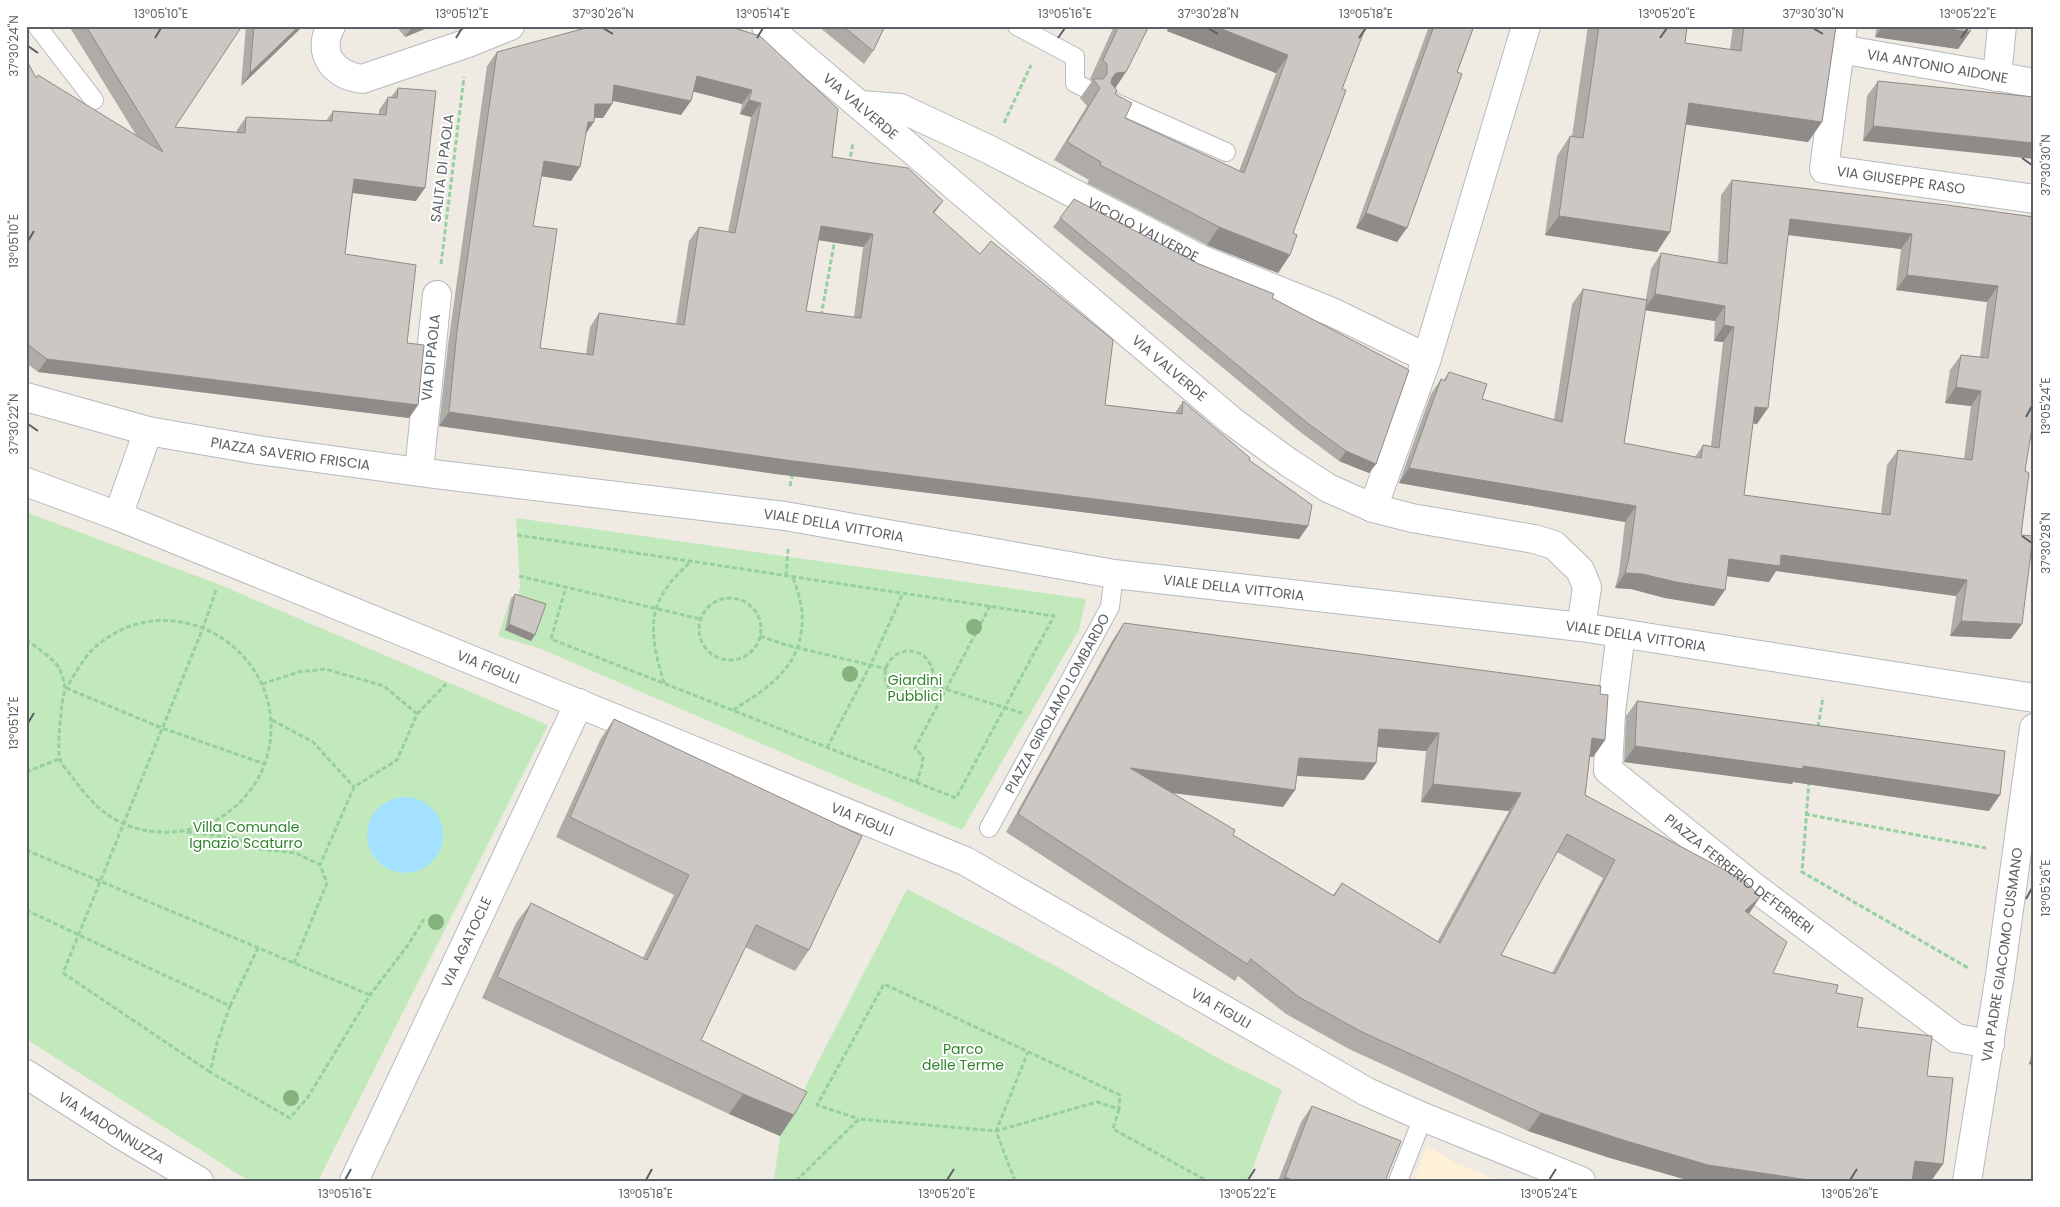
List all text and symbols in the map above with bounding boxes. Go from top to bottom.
text: 13°05'10"E [134,5,188,22]
text: 13°05'12"E [435,5,489,22]
text: 37°30'26"N [572,5,634,22]
text: 13°05'14"E [736,5,790,22]
text: 13°05'16"E [1038,5,1092,22]
text: 37°30'28"N [1177,5,1239,22]
text: 13°05'18"E [1339,5,1393,22]
text: 13°05'20"E [1639,5,1695,22]
text: 37°30'30"N [1782,5,1844,22]
text: 13°05'22"E [1940,5,1996,22]
text: 37°30'24"N [5,15,22,77]
street label: VIA ANTONIO AIDONE [1865,44,2010,88]
street label: VIA VALVERDE [819,68,903,144]
street label: SALITA DI PAOLA [425,113,459,223]
text: 37°30'30"N [2037,134,2054,196]
street label: VIA GIUSEPPE RASO [1835,161,1967,199]
street label: VICOLO VALVERDE [1084,192,1202,267]
text: 13°05'10"E [5,214,22,268]
street label: VIA DI PAOLA [416,313,445,402]
street label: VIA VALVERDE [1127,330,1212,406]
text: 13°05'24"E [2037,378,2054,434]
text: 37°30'22"N [5,394,22,454]
street label: PIAZZA SAVERIO FRISCIA [209,432,372,475]
street label: VIALE DELLA VITTORIA [762,504,906,547]
text: 37°30'28"N [2037,512,2054,574]
street label: VIALE DELLA VITTORIA [1162,570,1306,606]
street label: PIAZZA GIROLAMO LOMBARDO [1000,610,1115,797]
street label: VIALE DELLA VITTORIA [1564,615,1708,656]
street label: VIA FIGULI [454,645,523,689]
park label: Giardini Pubblici [888,670,942,706]
text: 13°05'12"E [5,696,22,750]
street label: VIA FIGULI [828,797,897,841]
street label: PIAZZA FERRERIO DE'FERRERI [1660,809,1818,938]
park label: Villa Comunale Ignazio Scaturro [189,817,303,853]
street label: VIA PADRE GIACOMO CUSMANO [1976,846,2027,1063]
text: 13°05'26"E [2037,860,2054,917]
street label: VIA AGATOCLE [436,893,496,991]
street label: VIA FIGULI [1187,983,1255,1033]
park label: Parco delle Terme [922,1039,1004,1075]
street label: VIA MADONNUZZA [54,1087,169,1169]
text: 13°05'16"E [318,1185,372,1202]
text: 13°05'18"E [619,1185,673,1202]
text: 13°05'20"E [919,1185,975,1202]
text: 13°05'22"E [1220,1185,1276,1202]
text: 13°05'24"E [1521,1185,1577,1202]
text: 13°05'26"E [1822,1185,1879,1202]

